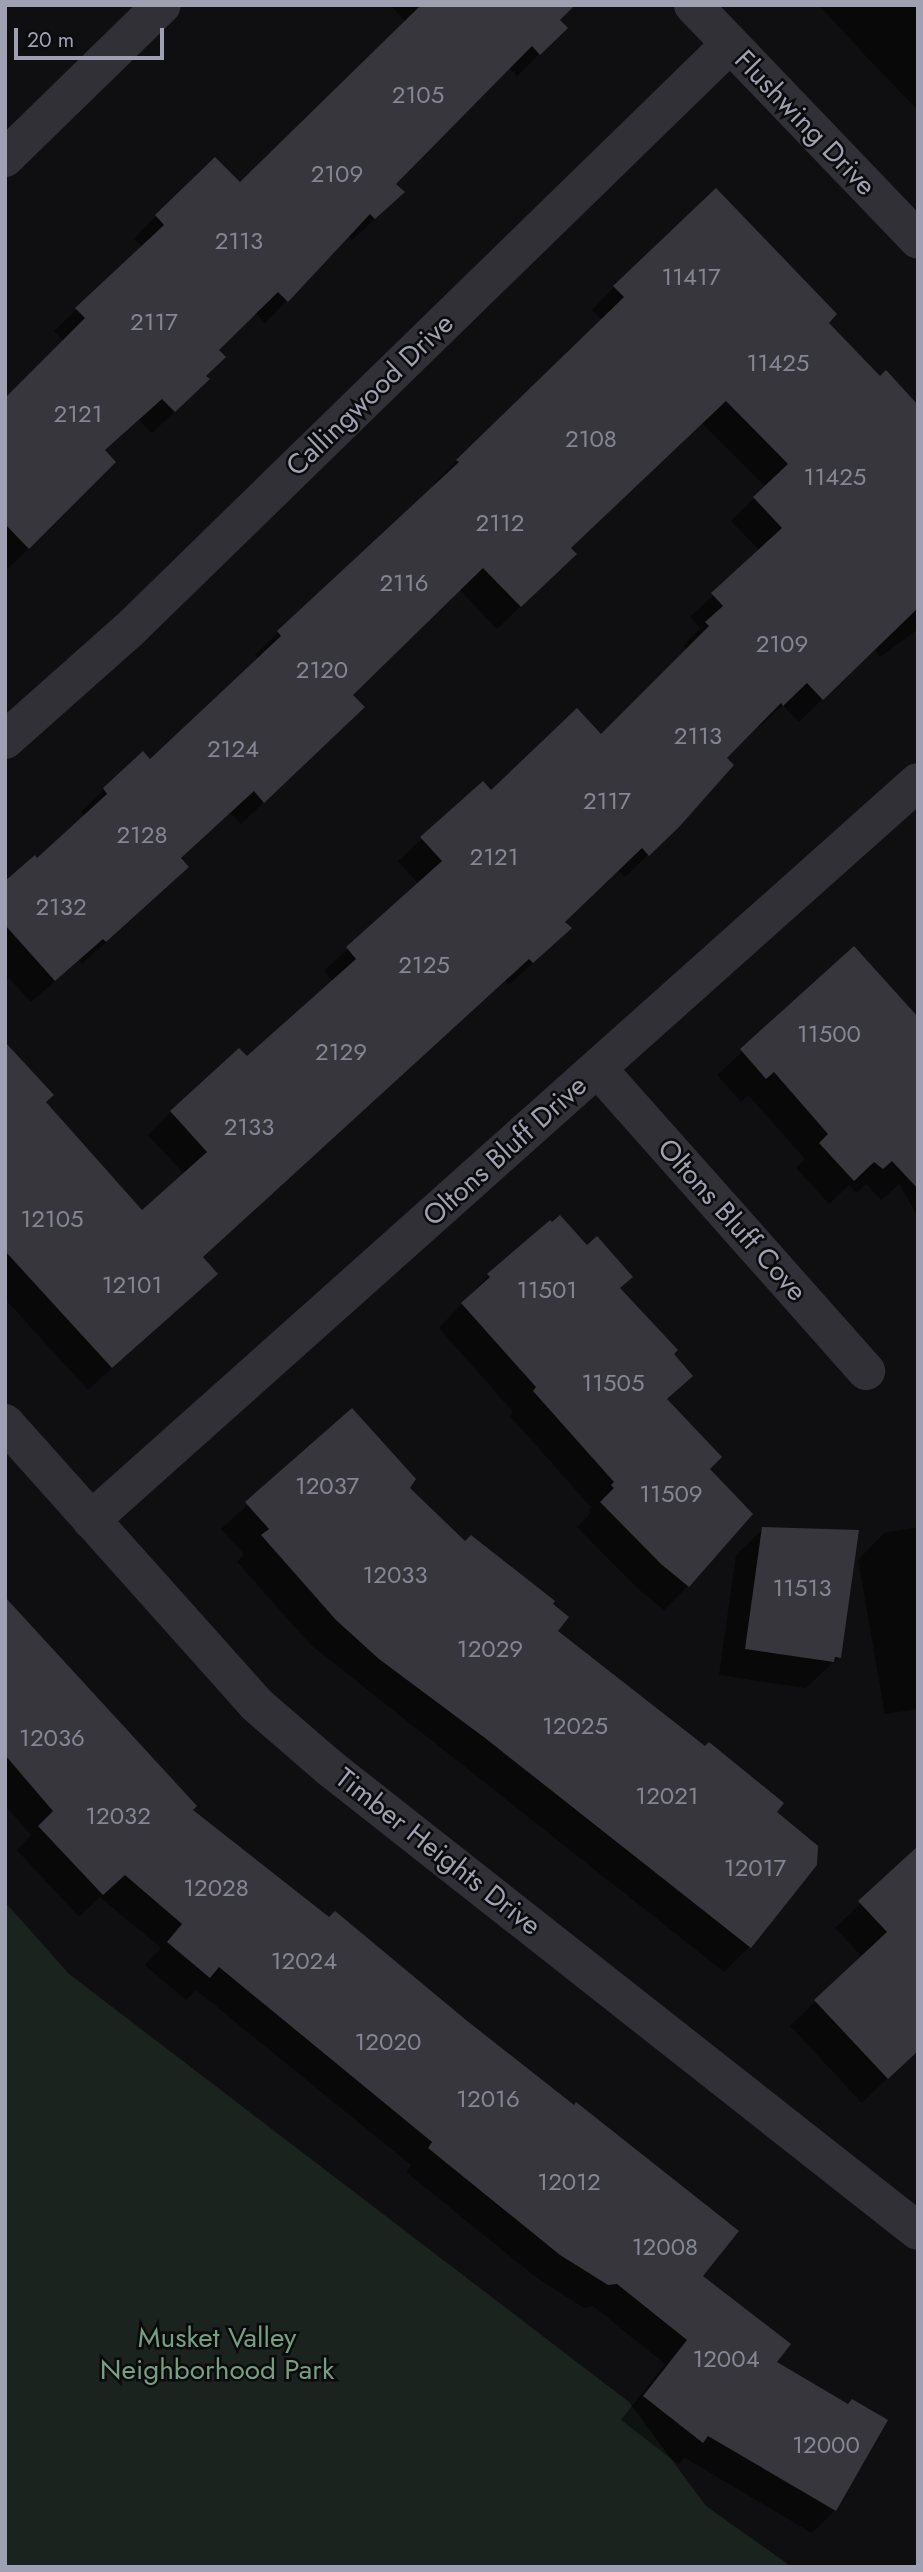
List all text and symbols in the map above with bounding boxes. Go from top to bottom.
scale bar [18,14,168,58]
text: 20 m [27,25,74,55]
street label: Flushwing Drive [727,43,883,203]
house number: 2105 [392,81,444,109]
house number: 2109 [311,160,363,188]
house number: 2113 [215,227,263,255]
house number: 11417 [662,263,720,291]
street label: Callingwood Drive [279,307,461,483]
house number: 2117 [130,308,178,336]
house number: 11425 [747,349,809,377]
house number: 2121 [54,400,102,428]
house number: 2108 [565,425,617,453]
house number: 11425 [804,463,866,491]
house number: 2112 [476,509,524,537]
house number: 2116 [379,569,429,597]
house number: 2109 [756,630,808,658]
house number: 2120 [296,656,348,684]
house number: 2113 [674,722,722,750]
house number: 2124 [207,735,259,763]
house number: 2117 [583,787,631,815]
house number: 2128 [116,821,168,849]
house number: 2121 [470,843,518,871]
house number: 2132 [35,893,87,921]
house number: 2125 [398,951,450,979]
house number: 11500 [797,1020,861,1048]
house number: 2129 [315,1038,367,1066]
street label: Oltons Bluff Drive [416,1069,594,1233]
house number: 2133 [224,1113,274,1141]
street label: Oltons Bluff Cove [650,1132,814,1308]
house number: 12105 [20,1205,84,1233]
house number: 12101 [102,1271,162,1299]
house number: 11501 [517,1276,577,1304]
house number: 11505 [581,1369,645,1397]
house number: 12037 [295,1472,359,1500]
house number: 11509 [639,1480,703,1508]
house number: 12033 [362,1561,428,1589]
house number: 11513 [772,1574,832,1602]
house number: 12029 [457,1635,523,1663]
house number: 12025 [542,1712,608,1740]
house number: 12036 [19,1724,85,1752]
street label: Timber Heights Drive [329,1761,547,1943]
house number: 12021 [635,1782,699,1810]
house number: 12032 [85,1802,151,1830]
house number: 12017 [724,1854,786,1882]
house number: 12028 [183,1874,249,1902]
house number: 12024 [271,1947,337,1975]
house number: 12020 [355,2028,421,2056]
house number: 12016 [456,2085,520,2113]
house number: 12012 [537,2168,601,2196]
house number: 12008 [632,2233,698,2261]
park label: Musket Valley Neighborhood Park [100,2321,334,2387]
house number: 12004 [692,2345,760,2373]
house number: 12000 [792,2431,860,2459]

